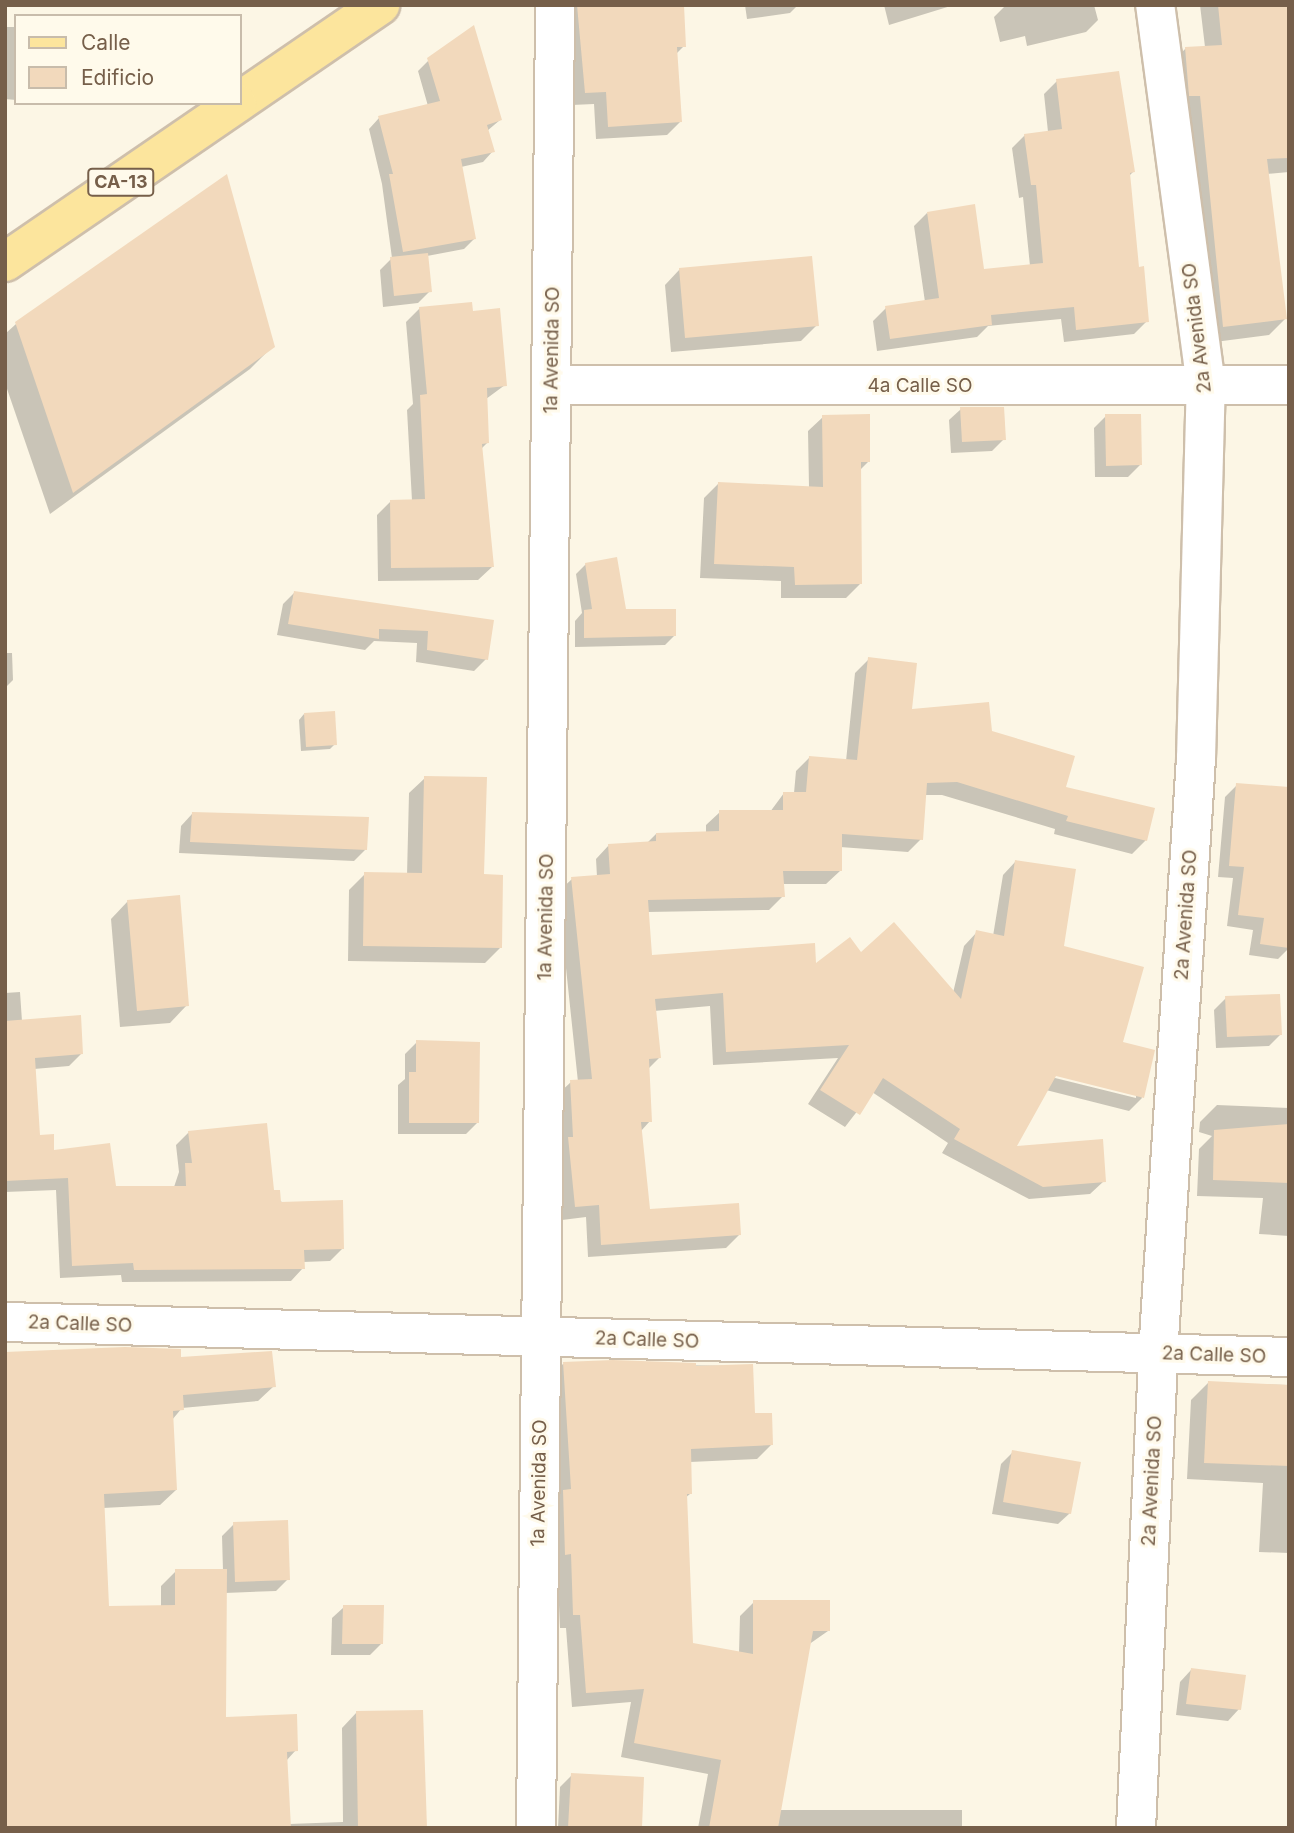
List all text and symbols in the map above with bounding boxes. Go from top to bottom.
legend [14,14,242,105]
text: Calle [81,30,131,55]
text: Edificio [81,65,154,90]
road number: CA-13 [86,168,156,196]
street label: 2a Avenida SO [1178,262,1216,394]
street label: 1a Avenida SO [539,286,565,414]
street label: 4a Calle SO [867,375,973,397]
street label: 2a Avenida SO [1170,849,1202,981]
street label: 1a Avenida SO [533,853,559,981]
street label: 2a Calle SO [27,1311,133,1337]
street label: 2a Calle SO [594,1327,700,1353]
street label: 2a Calle SO [1161,1342,1267,1368]
street label: 2a Avenida SO [1137,1415,1167,1547]
street label: 1a Avenida SO [526,1419,552,1547]

